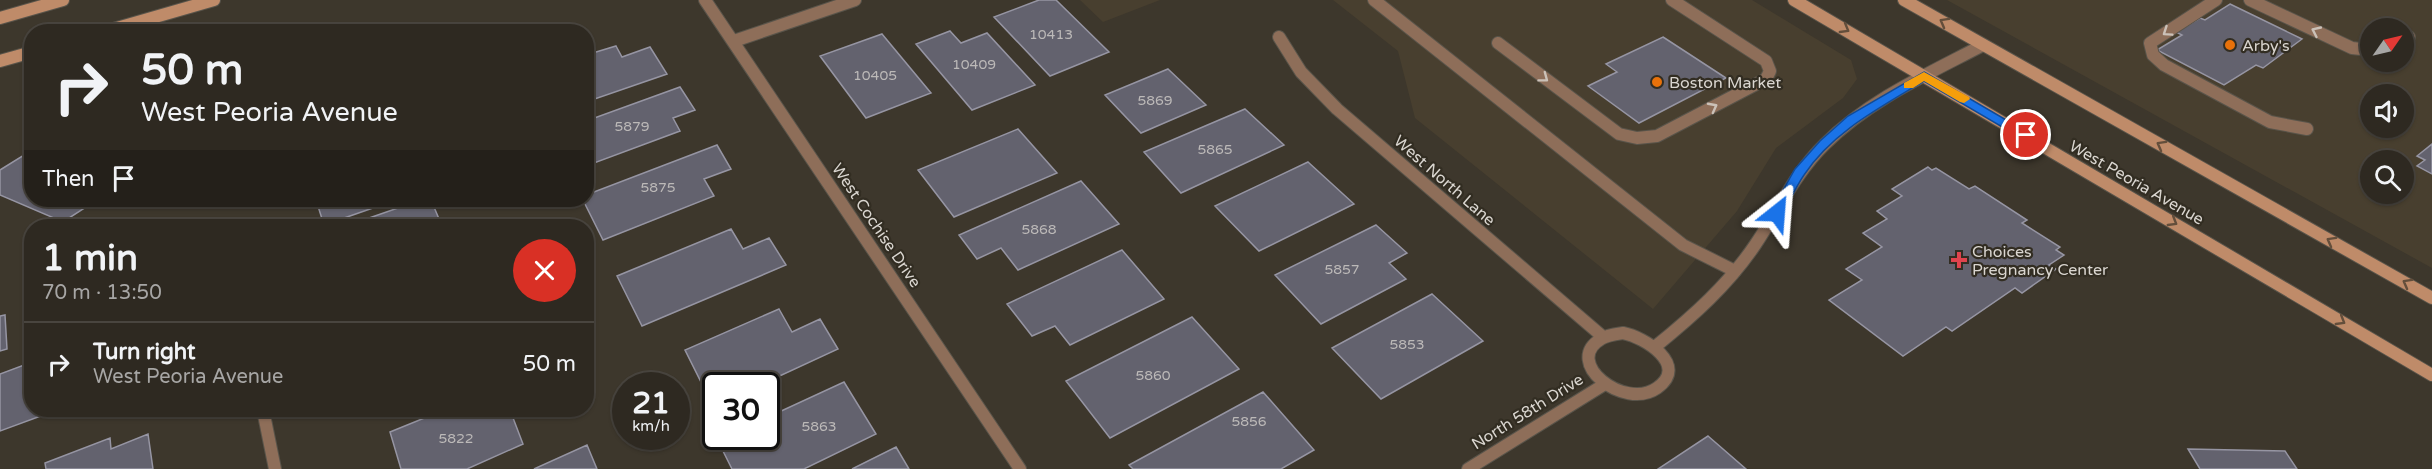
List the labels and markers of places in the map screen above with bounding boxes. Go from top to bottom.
place label: Arby's [2242,36,2290,56]
marker: Arby's [2223,38,2237,52]
place label: Boston Market [1669,73,1781,93]
marker: Boston Market [1650,75,1664,89]
pin [2000,109,2051,160]
place label: Choices Pregnancy Center [1972,242,2109,280]
marker: Choices Pregnancy Center [1950,251,1968,269]

